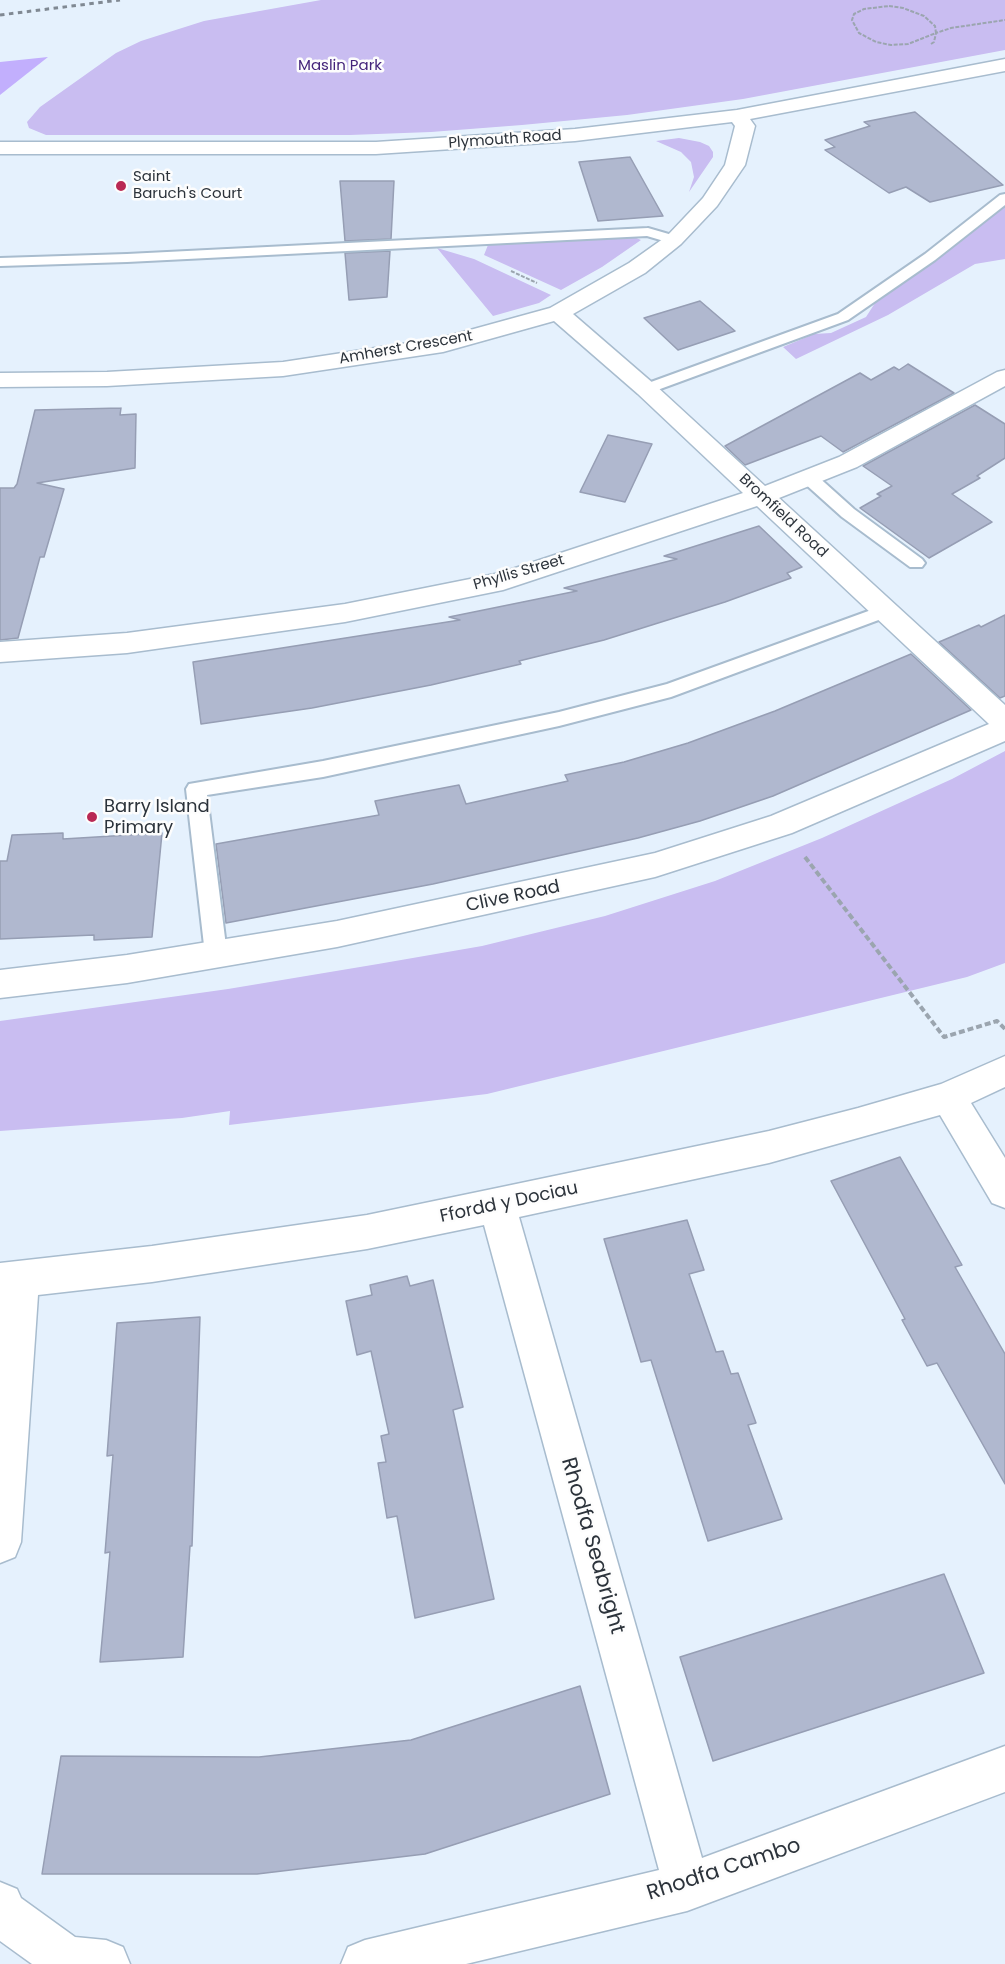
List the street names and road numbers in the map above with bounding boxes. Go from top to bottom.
street label: Plymouth Road [448,127,562,153]
street label: Amherst Crescent [338,327,474,369]
street label: Bromfield Road [735,470,831,562]
street label: Phyllis Street [472,551,566,595]
street label: Clive Road [464,876,562,918]
street label: Ffordd y Dociau [438,1178,580,1228]
street label: Rhodfa Seabright [555,1455,629,1637]
street label: Rhodfa Cambo [644,1833,804,1907]

